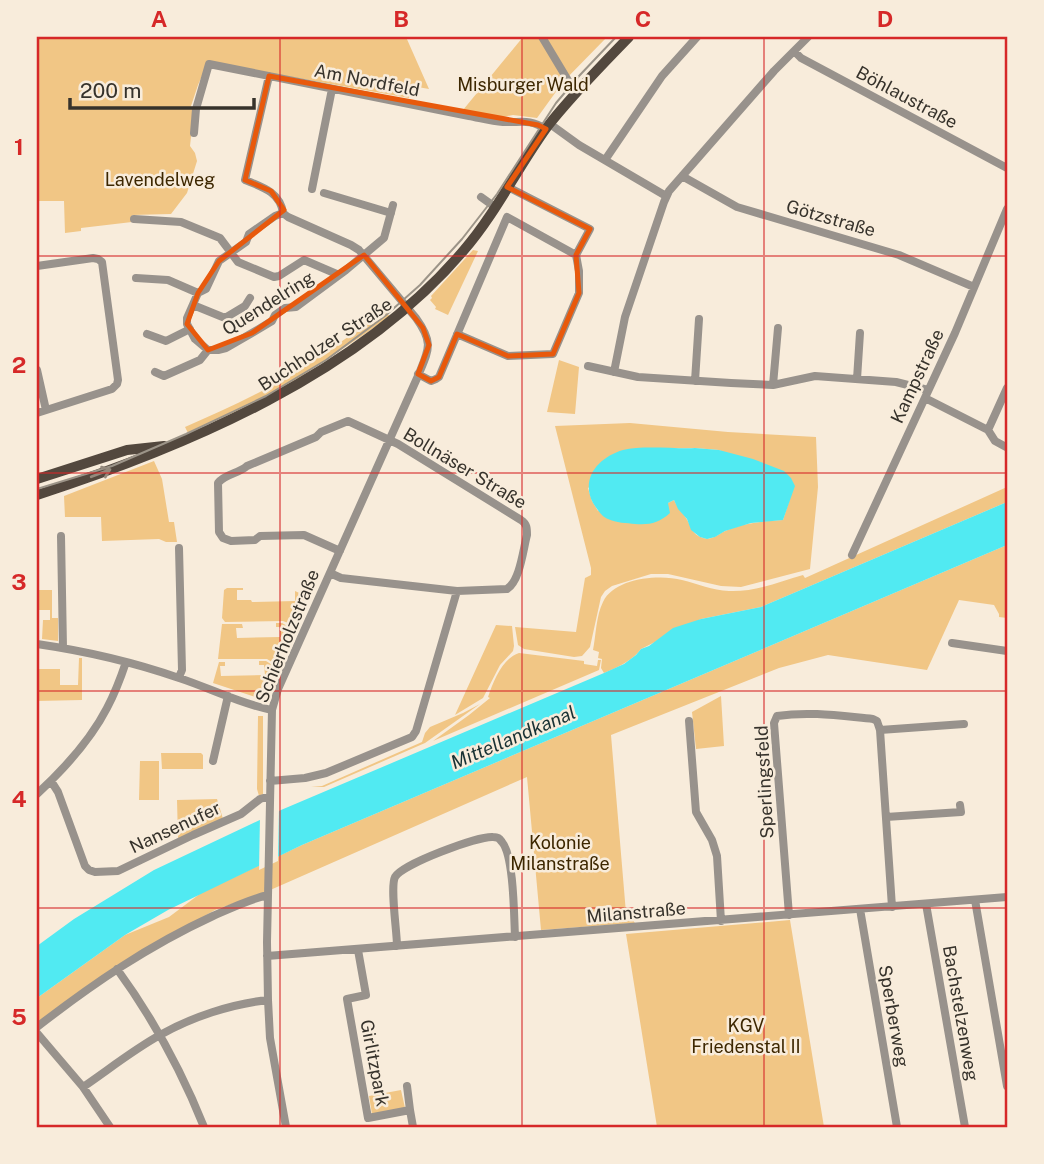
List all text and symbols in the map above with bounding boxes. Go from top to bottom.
text: A [151,5,168,32]
text: B [393,5,409,32]
text: C [635,5,651,32]
text: D [877,5,893,32]
street label: Am Nordfeld [313,59,421,101]
street label: Böhlaustraße [853,61,961,133]
scale bar [70,66,254,110]
park label: Misburger Wald [457,74,589,95]
text: 200 m [80,78,141,103]
text: 1 [14,133,24,160]
park label: Lavendelweg [105,169,215,190]
street label: Götzstraße [784,195,878,241]
street label: Quendelring [218,267,318,339]
street label: Buchholzer Straße [254,293,396,395]
street label: Kampstraße [886,325,948,427]
text: 2 [12,351,26,378]
street label: Bollnäser Straße [400,423,530,513]
one-way arrow [90,465,112,478]
street label: Schierholzstraße [251,566,323,706]
text: 3 [11,568,27,595]
water label: Mittellandkanal [447,701,579,773]
street label: Sperlingsfeld [751,725,777,839]
text: 4 [11,785,27,812]
street label: Nansenufer [126,797,224,857]
park label: Kolonie Milanstraße [510,832,610,874]
street label: Milanstraße [586,897,686,927]
street label: Bachstelzenweg [939,943,983,1083]
street label: Sperberweg [875,963,913,1069]
text: 5 [11,1003,27,1030]
park label: KGV Friedenstal II [691,1015,801,1057]
street label: Girlitzpark [356,1018,394,1108]

